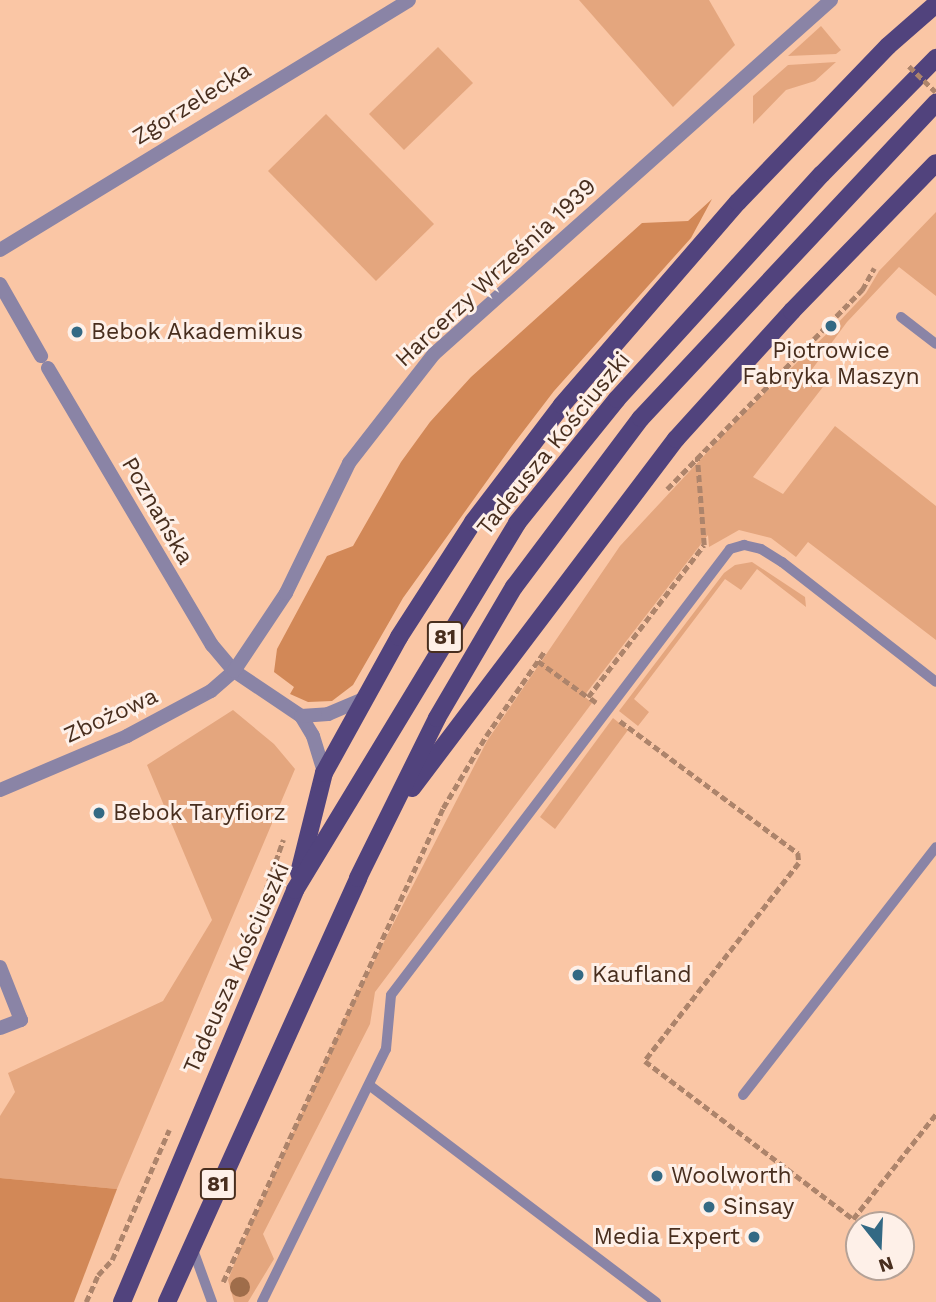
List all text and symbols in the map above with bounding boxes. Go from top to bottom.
street label: Zgorzelecka [128,57,256,151]
street label: Harcerzy Września 1939 [389,172,603,374]
place label: Bebok Akademikus [91,318,304,346]
marker: Piotrowice Fabryka Maszyn [823,318,839,334]
marker: Bebok Akademikus [69,324,85,340]
place label: Piotrowice Fabryka Maszyn [742,337,920,391]
street label: Tadeusza Kościuszki [471,347,637,541]
street label: Poznańska [115,453,199,569]
road number: 81 [426,620,464,654]
street label: Zbożowa [60,682,162,750]
place label: Bebok Taryfiorz [113,799,287,827]
marker: Bebok Taryfiorz [91,805,107,821]
street label: Tadeusza Kościuszki [178,858,296,1078]
place label: Kaufland [592,961,692,989]
marker: Kaufland [570,967,586,983]
place label: Woolworth [671,1162,792,1190]
road number: 81 [199,1166,237,1202]
marker: Woolworth [649,1168,665,1184]
place label: Sinsay [723,1193,794,1221]
marker: Sinsay [701,1199,717,1215]
north arrow [845,1211,915,1281]
place label: Media Expert [593,1223,740,1251]
marker: Media Expert [746,1229,762,1245]
text: N [876,1251,896,1278]

